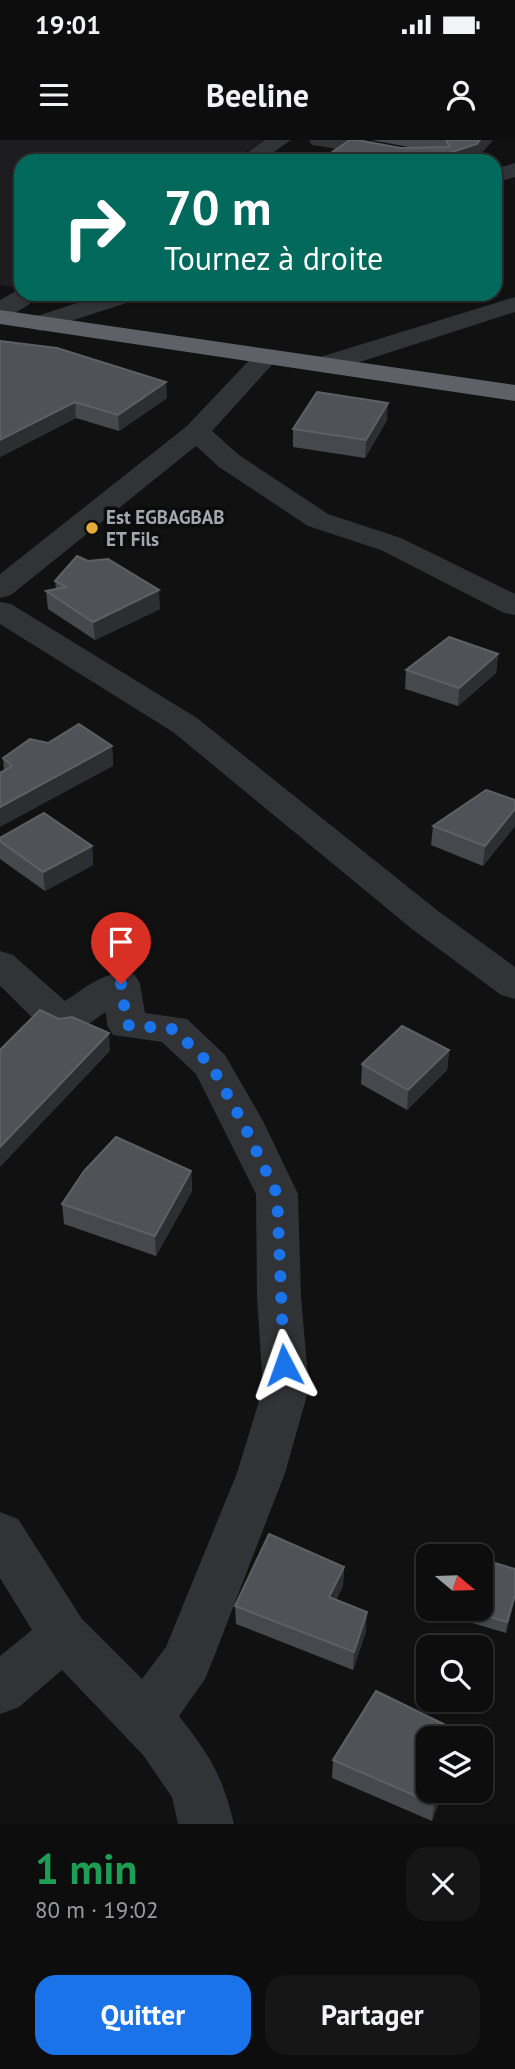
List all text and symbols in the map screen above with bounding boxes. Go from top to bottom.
text: 19:01 [35,8,101,41]
text: Beeline [206,74,309,116]
icon: menu [35,76,73,114]
icon: person [442,76,480,114]
text: 70 m [164,175,271,239]
icon: right [49,182,140,273]
text: Tournez à droite [164,237,383,279]
place label: Est EGBAGBAB ET Fils [106,505,225,551]
marker: Est EGBAGBAB ET Fils [84,520,100,536]
pin [91,912,151,984]
icon: arrive [102,923,140,961]
position arrow [247,1328,321,1402]
north arrow [416,1544,494,1620]
map controls [416,1544,493,1803]
button: search [416,1635,493,1712]
button: layers [416,1726,493,1803]
text: 1 min [35,1841,137,1896]
button: close [406,1847,480,1921]
text: 80 m · 19:02 [35,1895,159,1924]
button: Quitter [35,1975,251,2055]
button: Partager [265,1975,480,2055]

